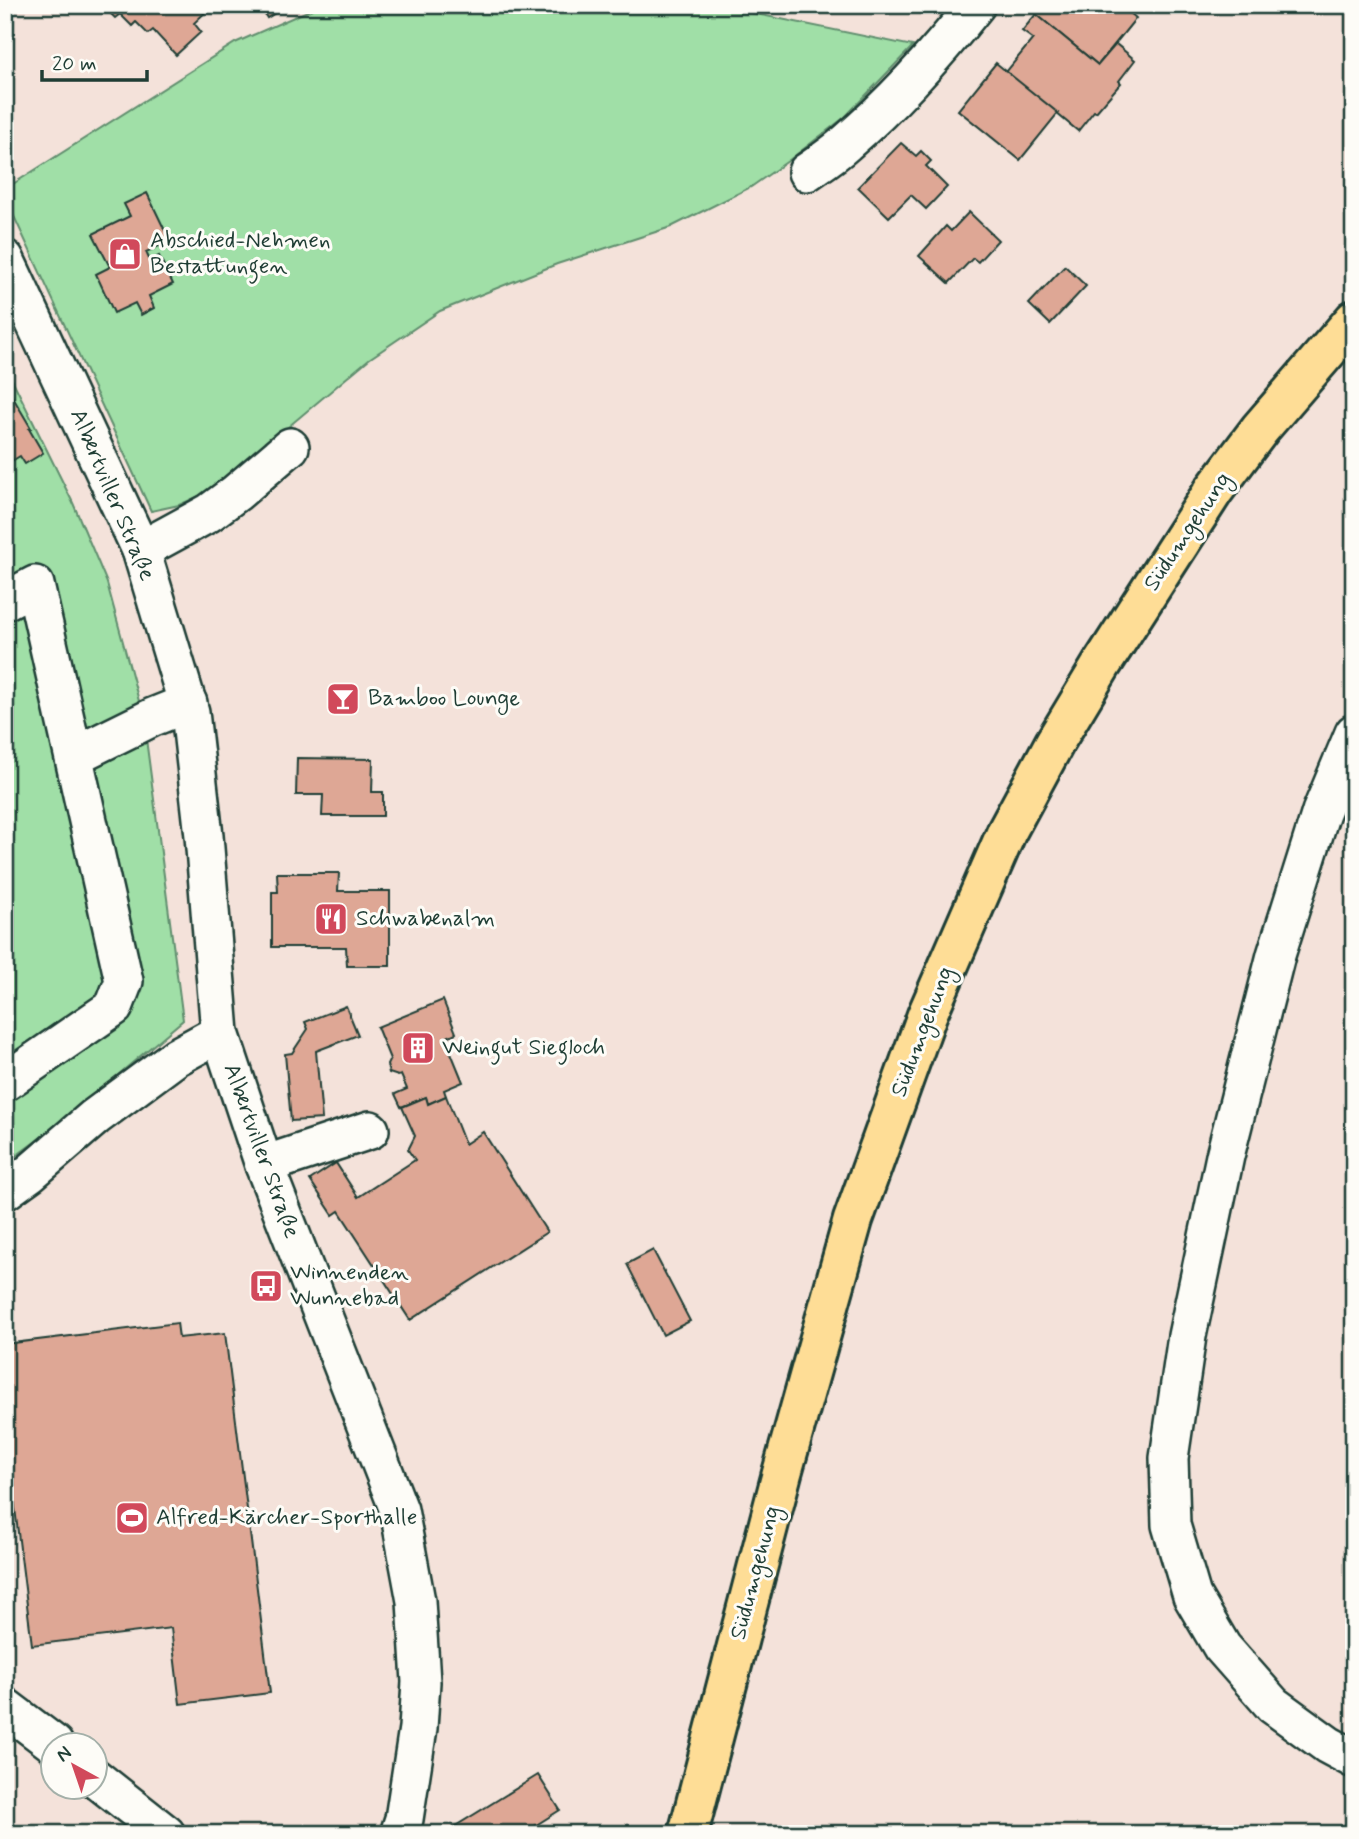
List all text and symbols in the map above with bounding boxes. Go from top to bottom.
scale bar [42,38,147,82]
text: 20 m [52,50,97,78]
place label: Abschied-Nehmen Bestattungen [150,226,331,284]
shop icon: Abschied-Nehmen Bestattungen [106,235,144,273]
street label: Albertviller Straße [62,405,162,585]
street label: Südumgehung [1137,467,1240,598]
bar icon: Bamboo Lounge [324,680,362,718]
place label: Bamboo Lounge [368,684,520,716]
restaurant icon: Schwabenalm [312,900,350,938]
place label: Schwabenalm [356,904,495,934]
street label: Südumgehung [884,963,963,1102]
building icon: Weingut Siegloch [399,1029,437,1067]
place label: Weingut Siegloch [442,1033,605,1065]
street label: Albertviller Straße [216,1060,306,1242]
place label: Winnenden Wunnebad [290,1258,409,1314]
bus stop icon: Winnenden Wunnebad [247,1267,285,1305]
sports icon: Alfred-Kärcher-Sporthalle [113,1499,151,1537]
place label: Alfred-Kärcher-Sporthalle [156,1503,417,1533]
street label: Südumgehung [724,1503,790,1644]
north arrow [38,1730,108,1800]
text: N [51,1740,77,1768]

